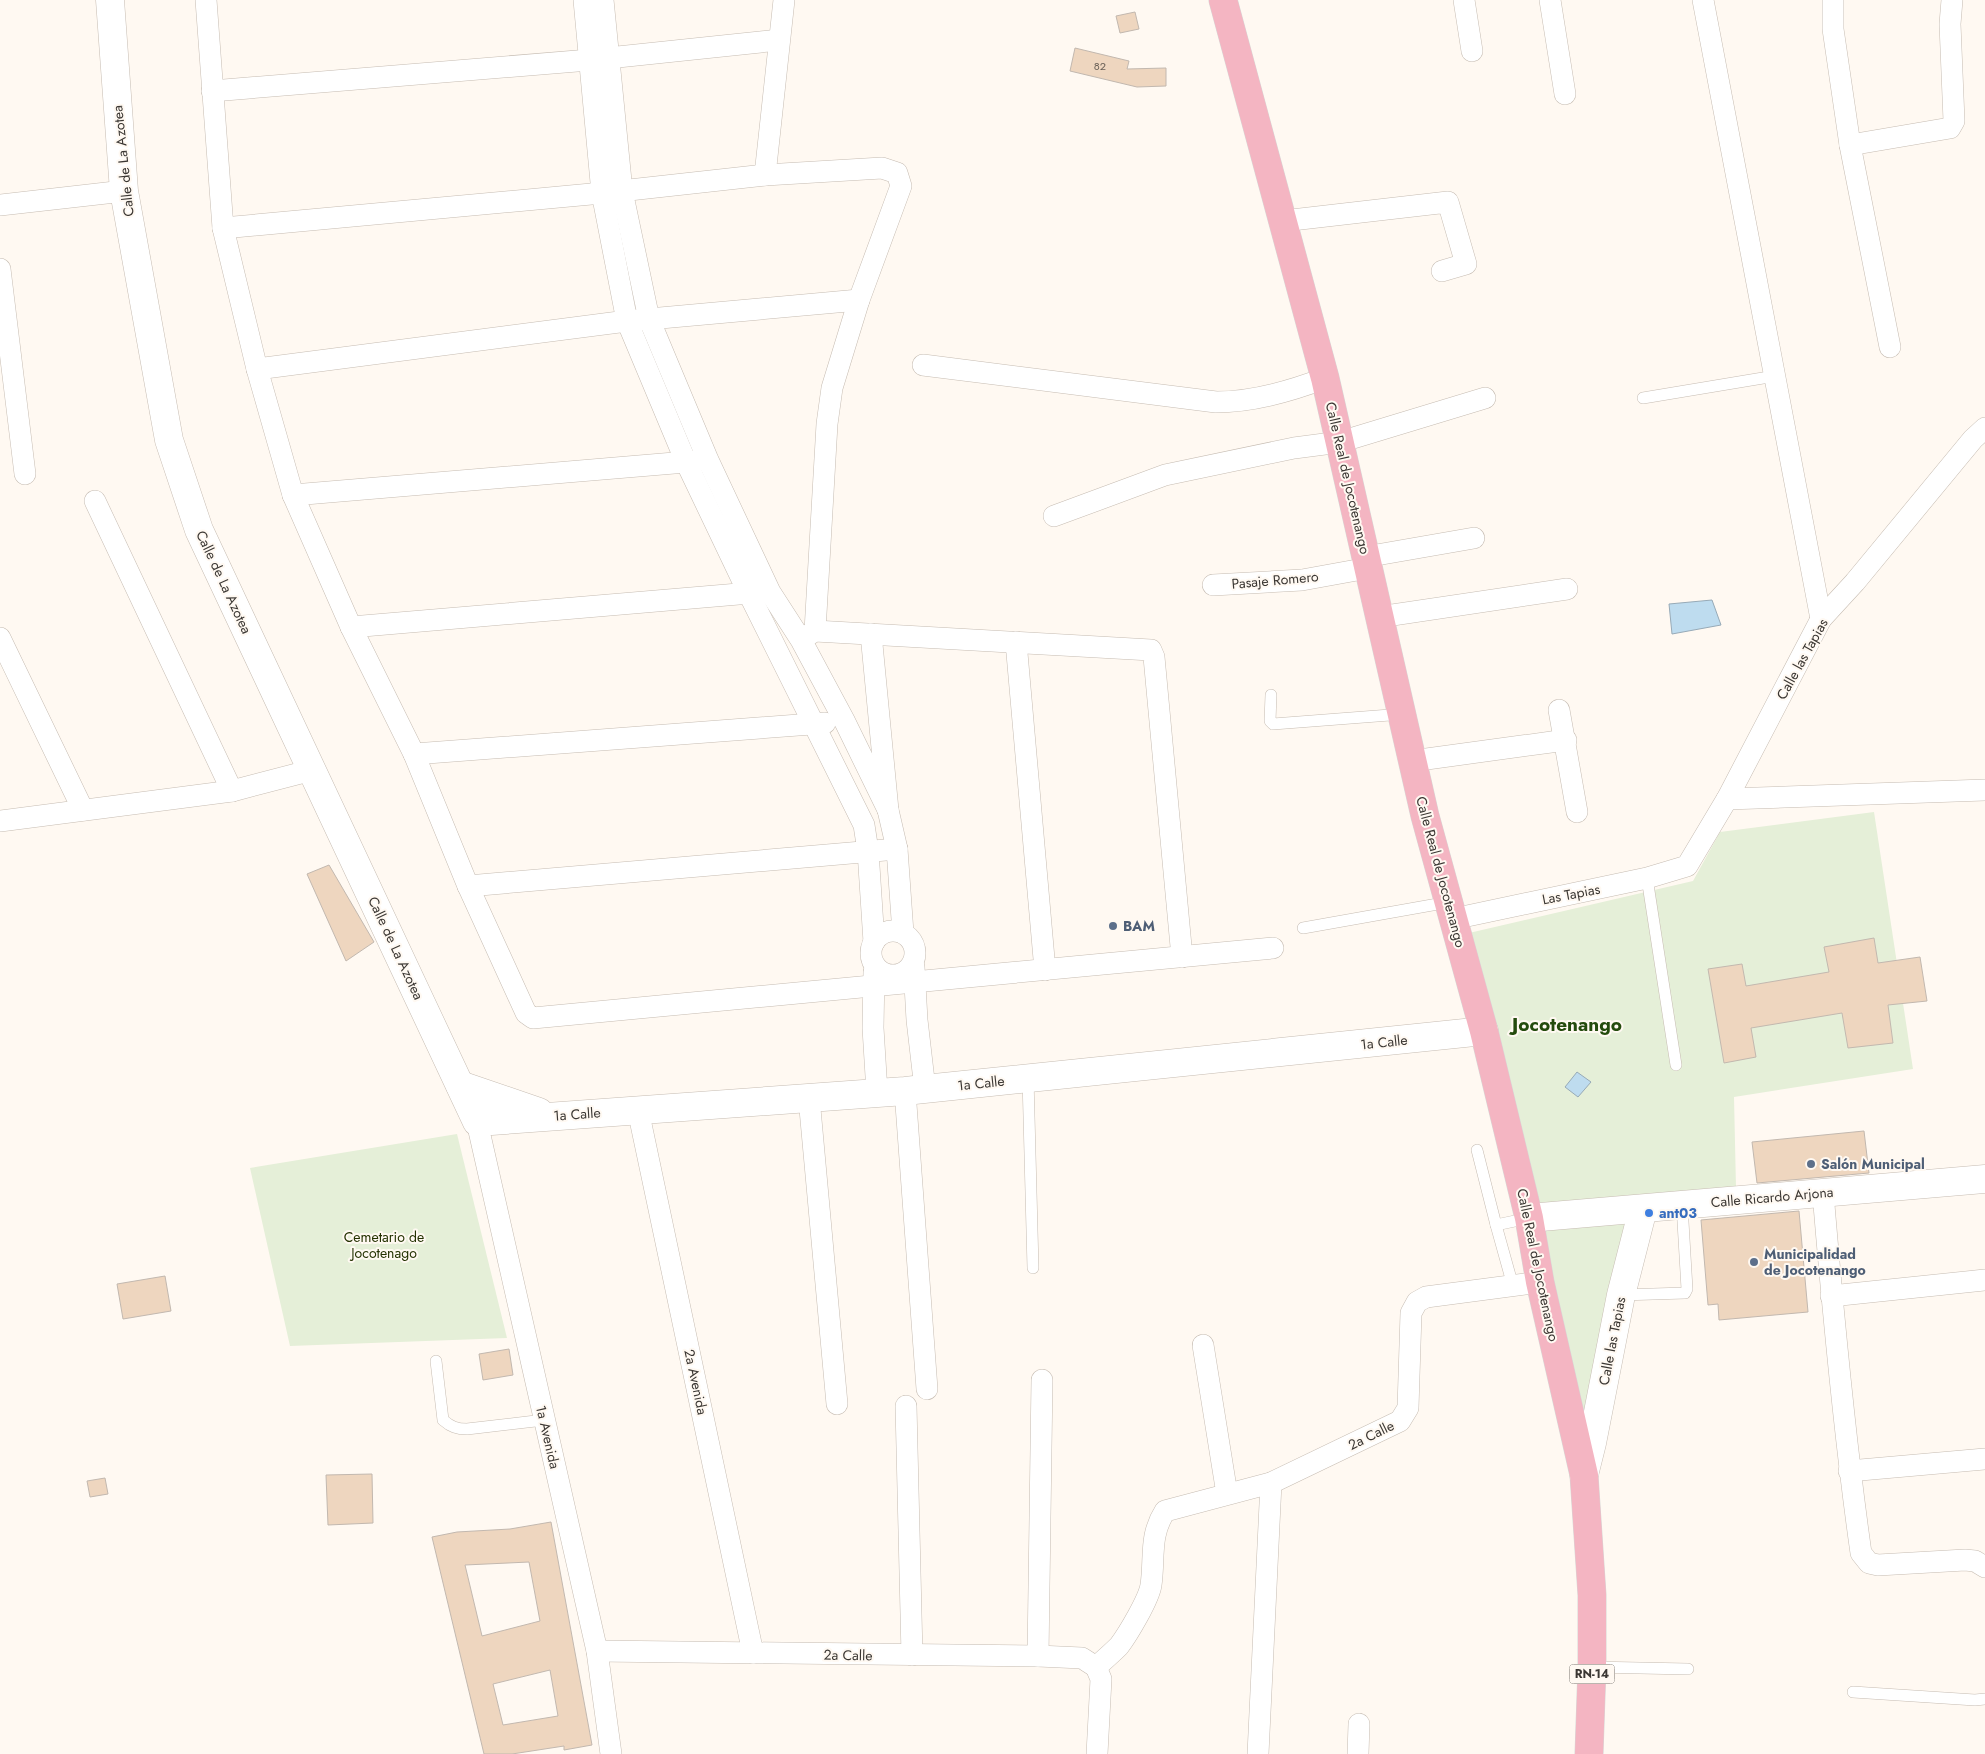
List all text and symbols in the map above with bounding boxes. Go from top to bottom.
house number: 82 [1094,58,1106,74]
street label: Calle de La Azotea [107,104,139,218]
street label: Calle Real de Jocotenango [1321,400,1375,556]
street label: Calle de La Azotea [191,527,257,637]
street label: Pasaje Romero [1231,566,1320,594]
street label: Calle las Tapias [1771,615,1833,703]
street label: Calle Real de Jocotenango [1411,794,1471,950]
street label: Las Tapias [1540,879,1602,909]
street label: Calle de La Azotea [363,893,429,1003]
place label: BAM [1123,916,1155,936]
marker: BAM [1107,920,1119,932]
district label: Jocotenango [1508,1011,1622,1038]
street label: 1a Calle [1359,1030,1409,1054]
street label: 1a Calle [956,1071,1006,1095]
street label: 1a Calle [553,1102,601,1126]
place label: Salón Municipal [1821,1154,1925,1174]
marker: Salón Municipal [1805,1158,1817,1170]
street label: Calle Ricardo Arjona [1710,1182,1834,1212]
street label: Calle Real de Jocotenango [1512,1187,1564,1344]
place label: ant03 [1659,1203,1697,1223]
marker: ant03 [1643,1207,1655,1219]
park label: Cemetario de Jocotenago [344,1227,424,1263]
place label: Municipalidad de Jocotenango [1764,1244,1866,1280]
marker: Municipalidad de Jocotenango [1748,1256,1760,1268]
street label: Calle las Tapias [1594,1295,1630,1387]
street label: 2a Avenida [679,1347,713,1417]
street label: 1a Avenida [531,1403,565,1471]
street label: 2a Calle [1345,1415,1397,1455]
street label: 2a Calle [823,1645,873,1665]
road number: RN-14 [1570,1665,1614,1684]

